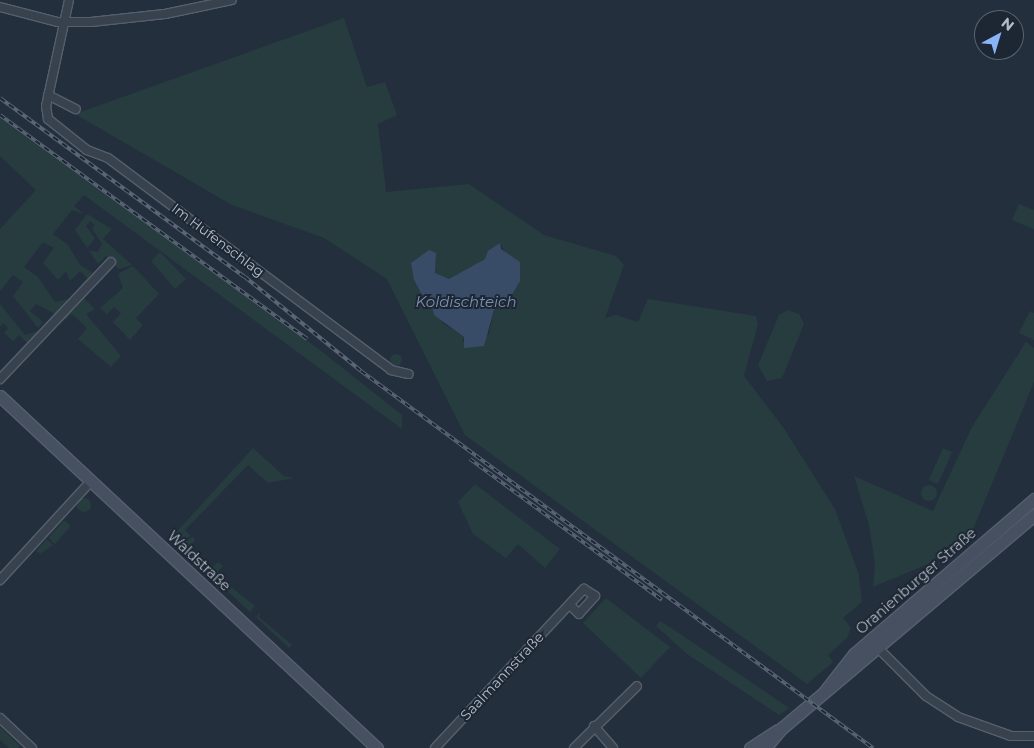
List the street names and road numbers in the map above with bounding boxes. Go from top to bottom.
street label: Im Hufenschlag [168,200,268,280]
street label: Oranienburger Straße [853,524,979,638]
street label: Waldstraße [164,528,234,594]
street label: Saalmannstraße [457,628,547,724]

